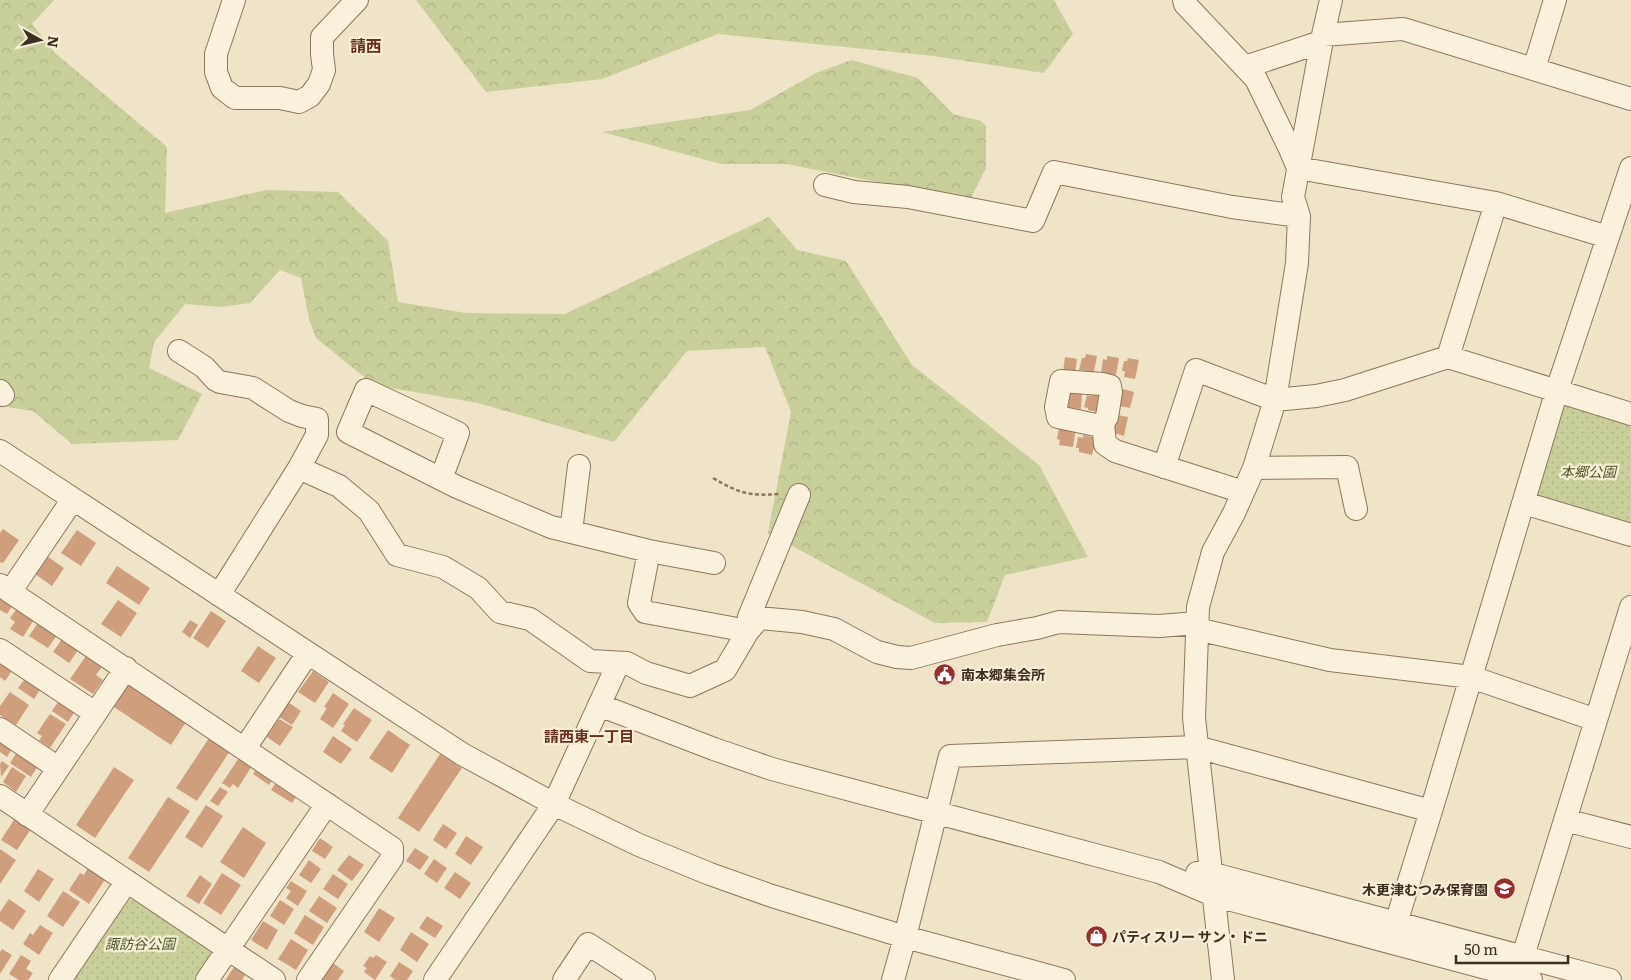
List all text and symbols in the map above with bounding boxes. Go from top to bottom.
north arrow [15,15,65,65]
district label: 請西 [350,33,382,57]
text: N [43,35,65,49]
park label: 本郷公園 [1560,461,1618,481]
public building icon: 南本郷集会所 [933,662,957,686]
place label: 南本郷集会所 [961,664,1045,684]
district label: 請西東一丁目 [544,724,634,747]
school or university icon: 木更津むつみ保育園 [1492,877,1516,901]
place label: 木更津むつみ保育園 [1362,879,1488,899]
shop icon: パティスリー サン・ドニ [1084,924,1108,948]
place label: パティスリー サン・ドニ [1112,926,1268,946]
scale bar [1456,932,1568,964]
park label: 諏訪谷公園 [105,933,177,953]
text: 50 m [1464,937,1498,960]

